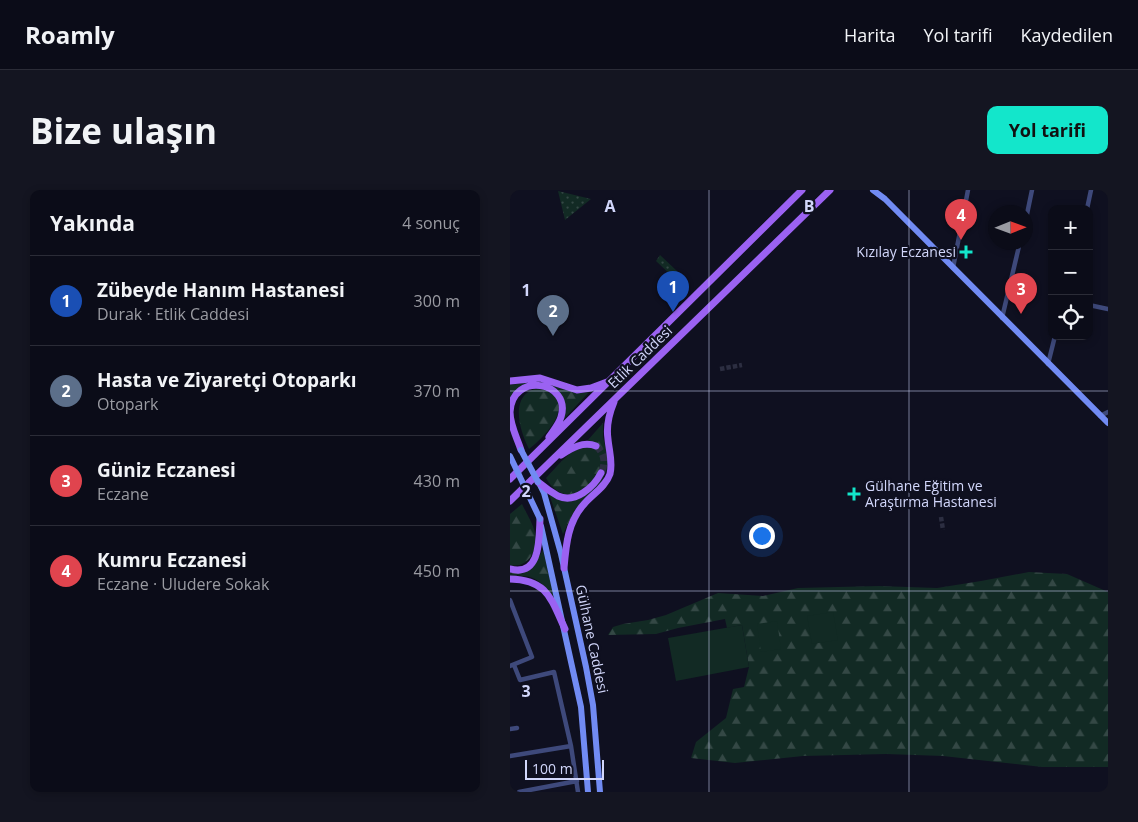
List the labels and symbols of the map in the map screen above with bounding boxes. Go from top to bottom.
text: A [604,195,616,217]
text: B [804,195,814,217]
pin: 4 [945,199,977,240]
north arrow [988,205,1033,250]
place label: Kızılay Eczanesi [856,242,956,261]
marker: Kızılay Eczanesi [960,246,972,258]
pin: 1 [657,271,689,312]
pin: 3 [1005,273,1037,314]
text: 1 [521,279,531,301]
pin: 2 [537,295,569,336]
street label: Etlik Caddesi [603,321,676,392]
place label: Gülhane Eğitim ve Araştırma Hastanesi [865,476,997,511]
text: 2 [521,480,531,502]
marker: Gülhane Eğitim ve Araştırma Hastanesi [847,487,861,501]
your location [749,523,775,549]
street label: Gülhane Caddesi [572,583,613,695]
text: 3 [521,680,531,702]
scale bar [525,757,604,780]

